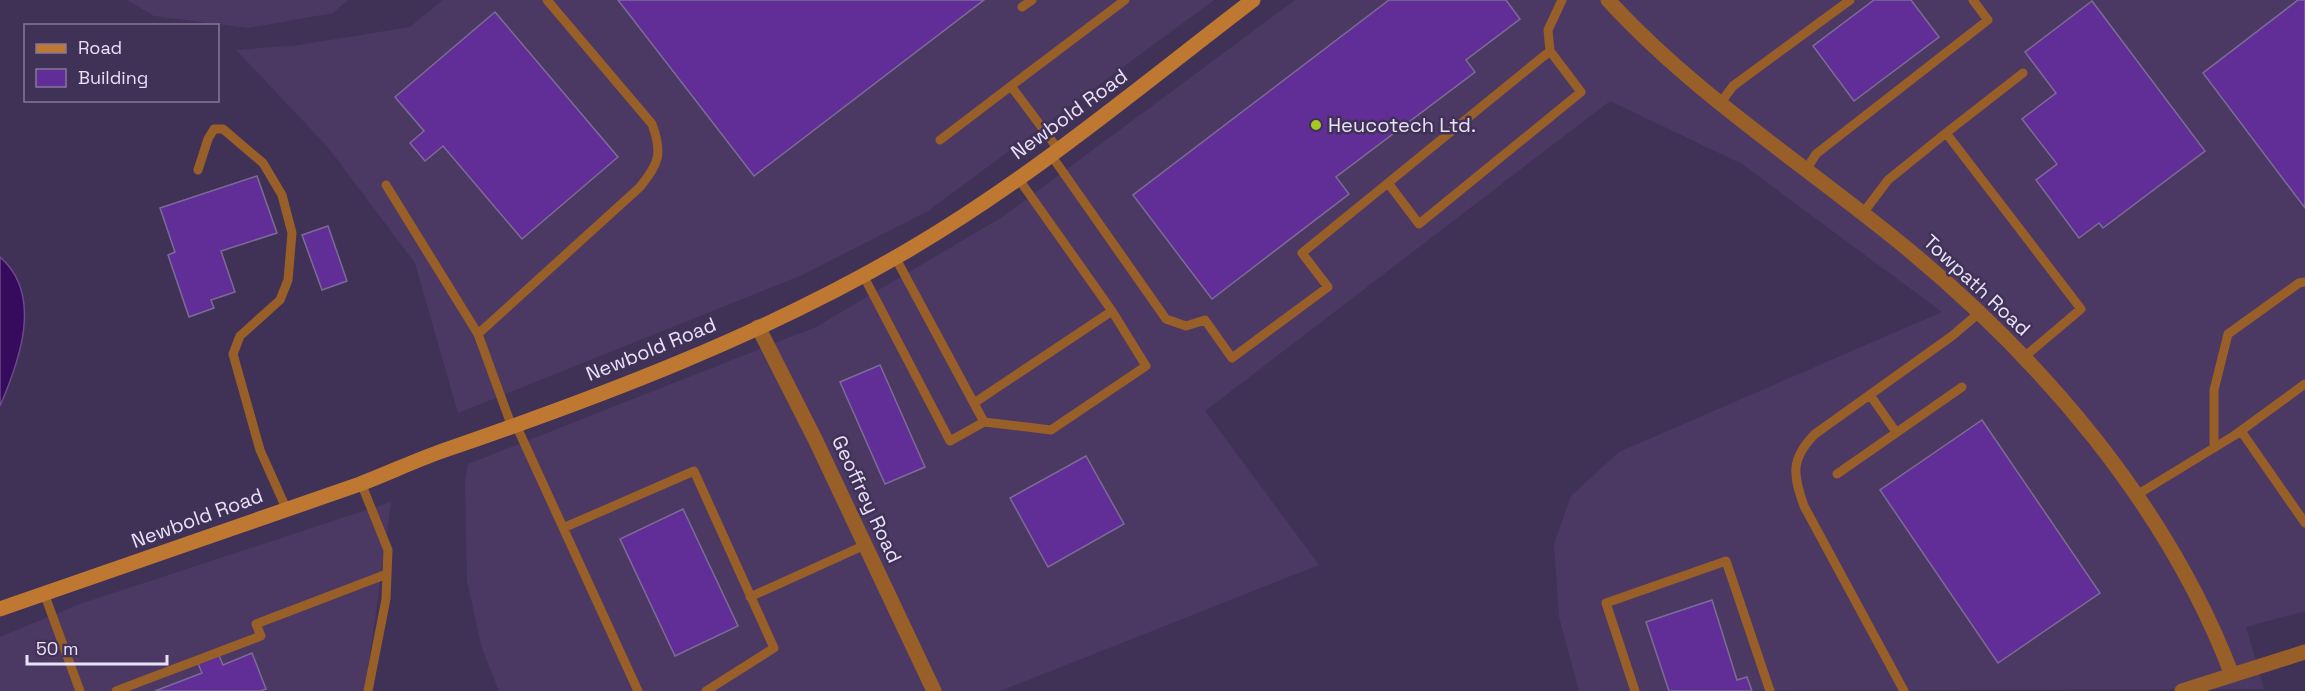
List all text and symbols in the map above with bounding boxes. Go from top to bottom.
legend [24,24,219,102]
text: Road [78,36,122,59]
street label: Newbold Road [1005,63,1133,165]
text: Building [78,66,148,89]
place label: Heucotech Ltd. [1328,112,1476,138]
marker: Heucotech Ltd. [1309,118,1323,132]
street label: Towpath Road [1918,229,2036,341]
street label: Newbold Road [582,311,720,387]
street label: Geoffrey Road [826,431,908,567]
street label: Newbold Road [128,482,266,554]
scale bar [27,628,166,666]
text: 50 m [36,637,78,660]

